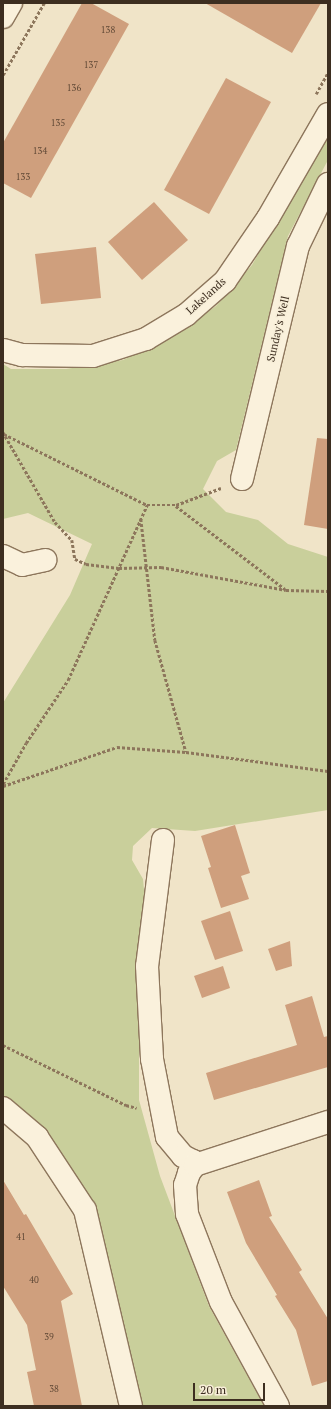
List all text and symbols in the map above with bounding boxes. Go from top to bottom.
house number: 138 [101,25,115,35]
house number: 137 [84,60,98,70]
house number: 136 [67,83,81,93]
house number: 135 [51,118,65,128]
house number: 134 [33,146,47,156]
house number: 133 [16,172,30,182]
street label: Lakelands [183,275,229,317]
street label: Sunday's Well [264,295,292,363]
house number: 41 [16,1232,26,1242]
house number: 40 [29,1275,39,1285]
house number: 39 [44,1332,54,1342]
scale bar [195,1375,267,1401]
text: 20 m [200,1382,226,1397]
house number: 38 [49,1384,59,1394]

